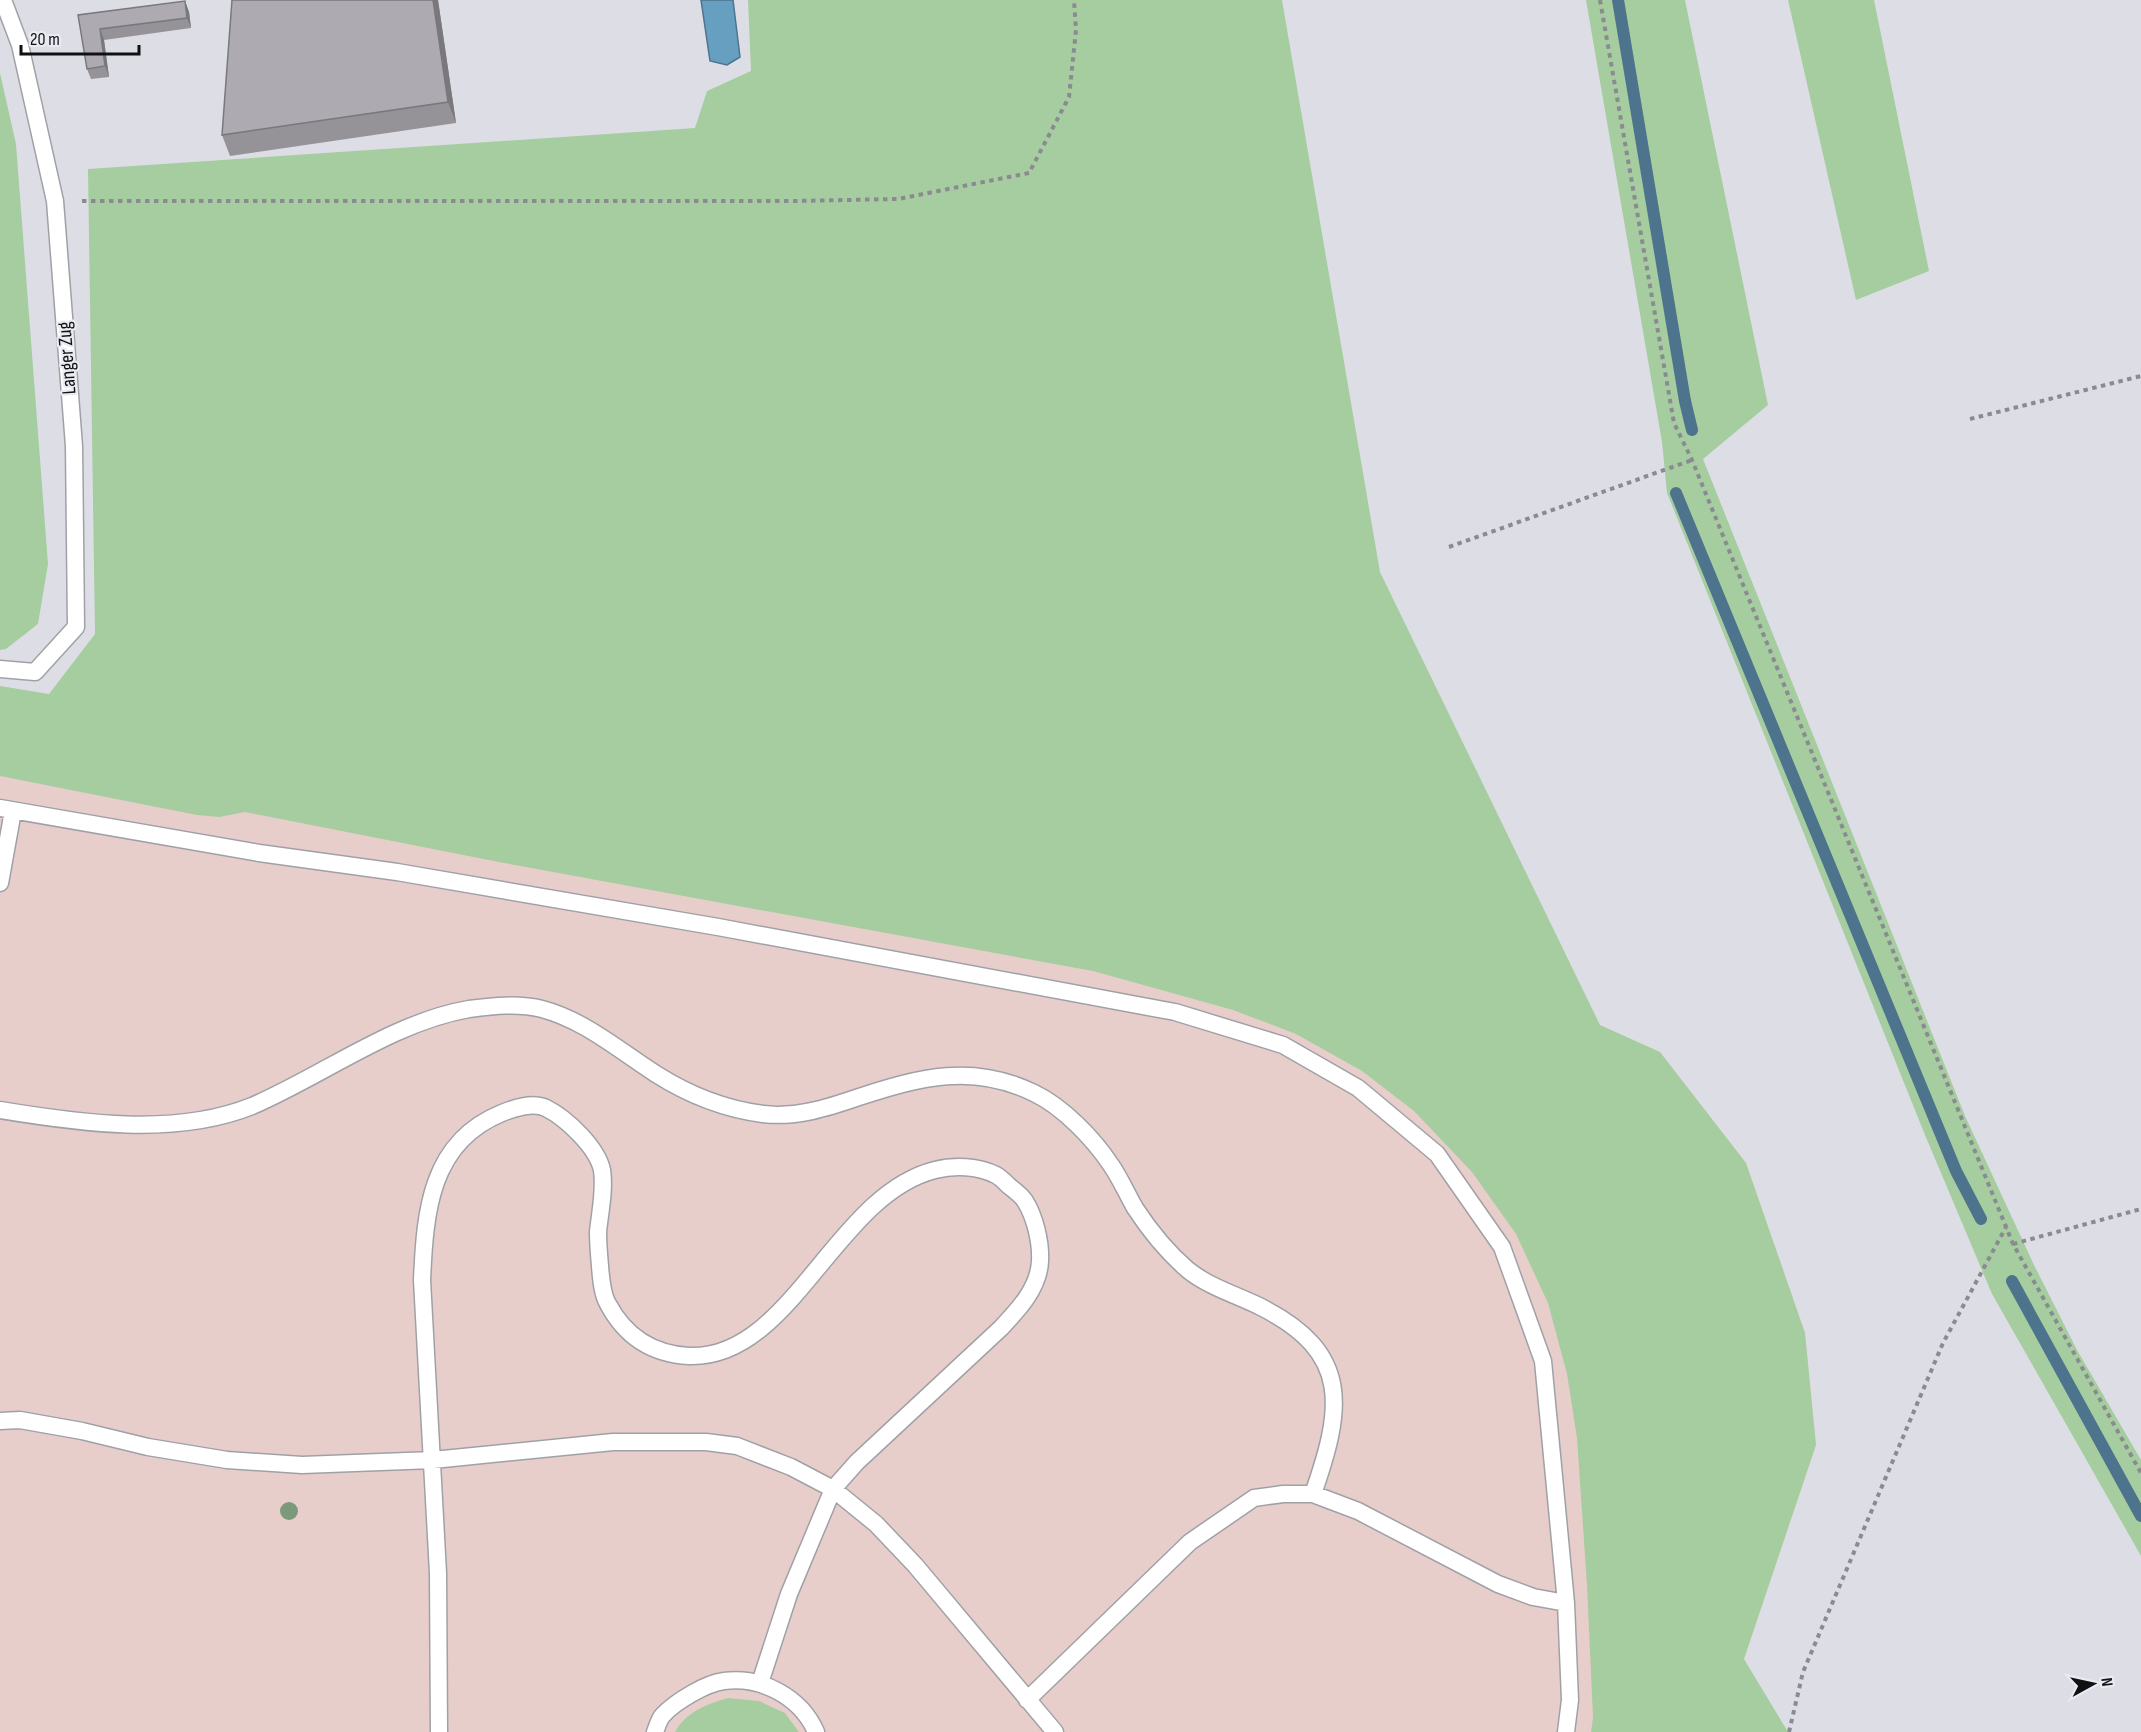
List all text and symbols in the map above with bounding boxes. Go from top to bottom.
scale bar [21,18,140,56]
text: 20 m [30,29,60,50]
street label: Langer Zug [52,321,82,395]
north arrow [2063,1654,2123,1714]
text: N [2096,1677,2116,1688]

